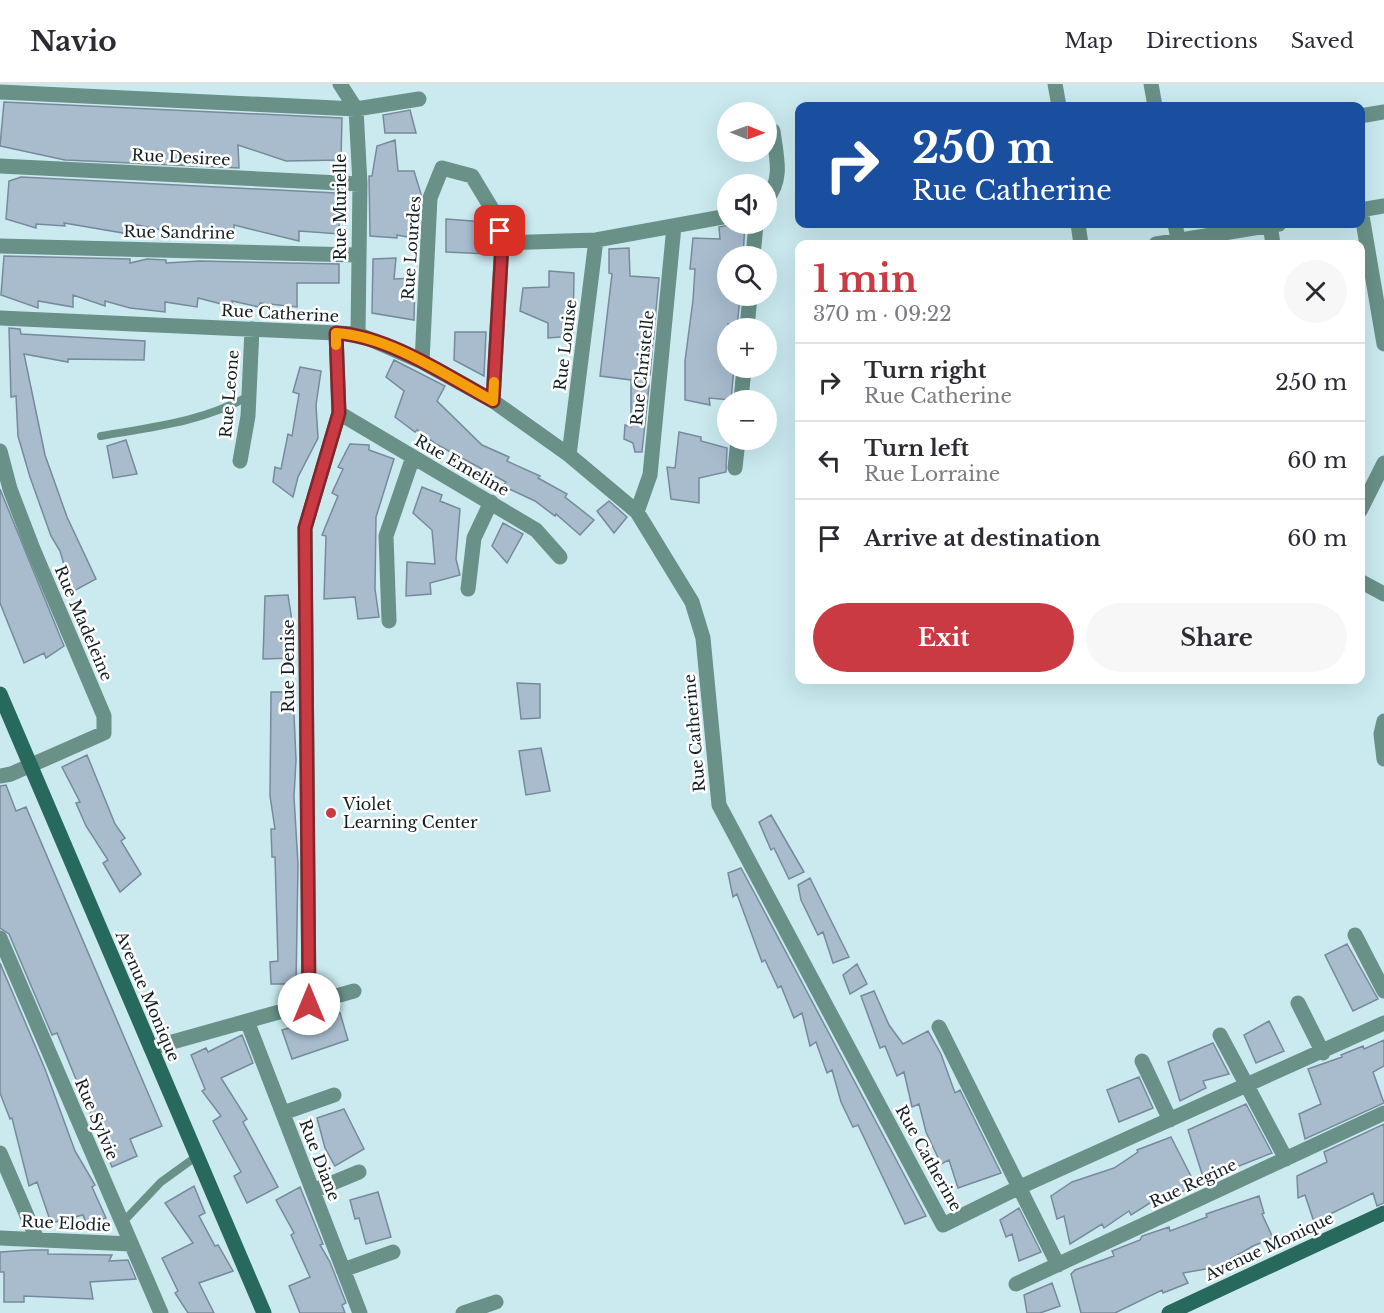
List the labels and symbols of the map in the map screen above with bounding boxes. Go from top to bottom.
north arrow [717,102,777,162]
street label: Rue Desiree [131,144,231,170]
street label: Rue Murielle [330,154,350,260]
street label: Rue Lourdes [397,195,425,301]
pin [474,205,525,256]
street label: Rue Sandrine [123,221,235,243]
street label: Rue Louise [549,298,581,392]
street label: Rue Catherine [220,300,340,326]
street label: Rue Christelle [626,309,658,427]
street label: Rue Leone [215,349,243,439]
street label: Rue Emeline [411,430,513,500]
street label: Rue Madeleine [51,562,117,684]
street label: Rue Denise [278,619,298,713]
street label: Rue Catherine [679,673,709,793]
place label: Violet Learning Center [342,794,478,832]
marker: Violet Learning Center [324,806,338,820]
street label: Avenue Monique [111,927,185,1064]
position arrow [277,972,341,1036]
street label: Rue Sylvie [71,1075,123,1163]
street label: Rue Catherine [892,1101,966,1215]
street label: Rue Diane [295,1116,345,1204]
street label: Rue Regine [1146,1154,1240,1212]
street label: Avenue Monique [1201,1207,1337,1285]
street label: Rue Elodie [21,1211,111,1235]

